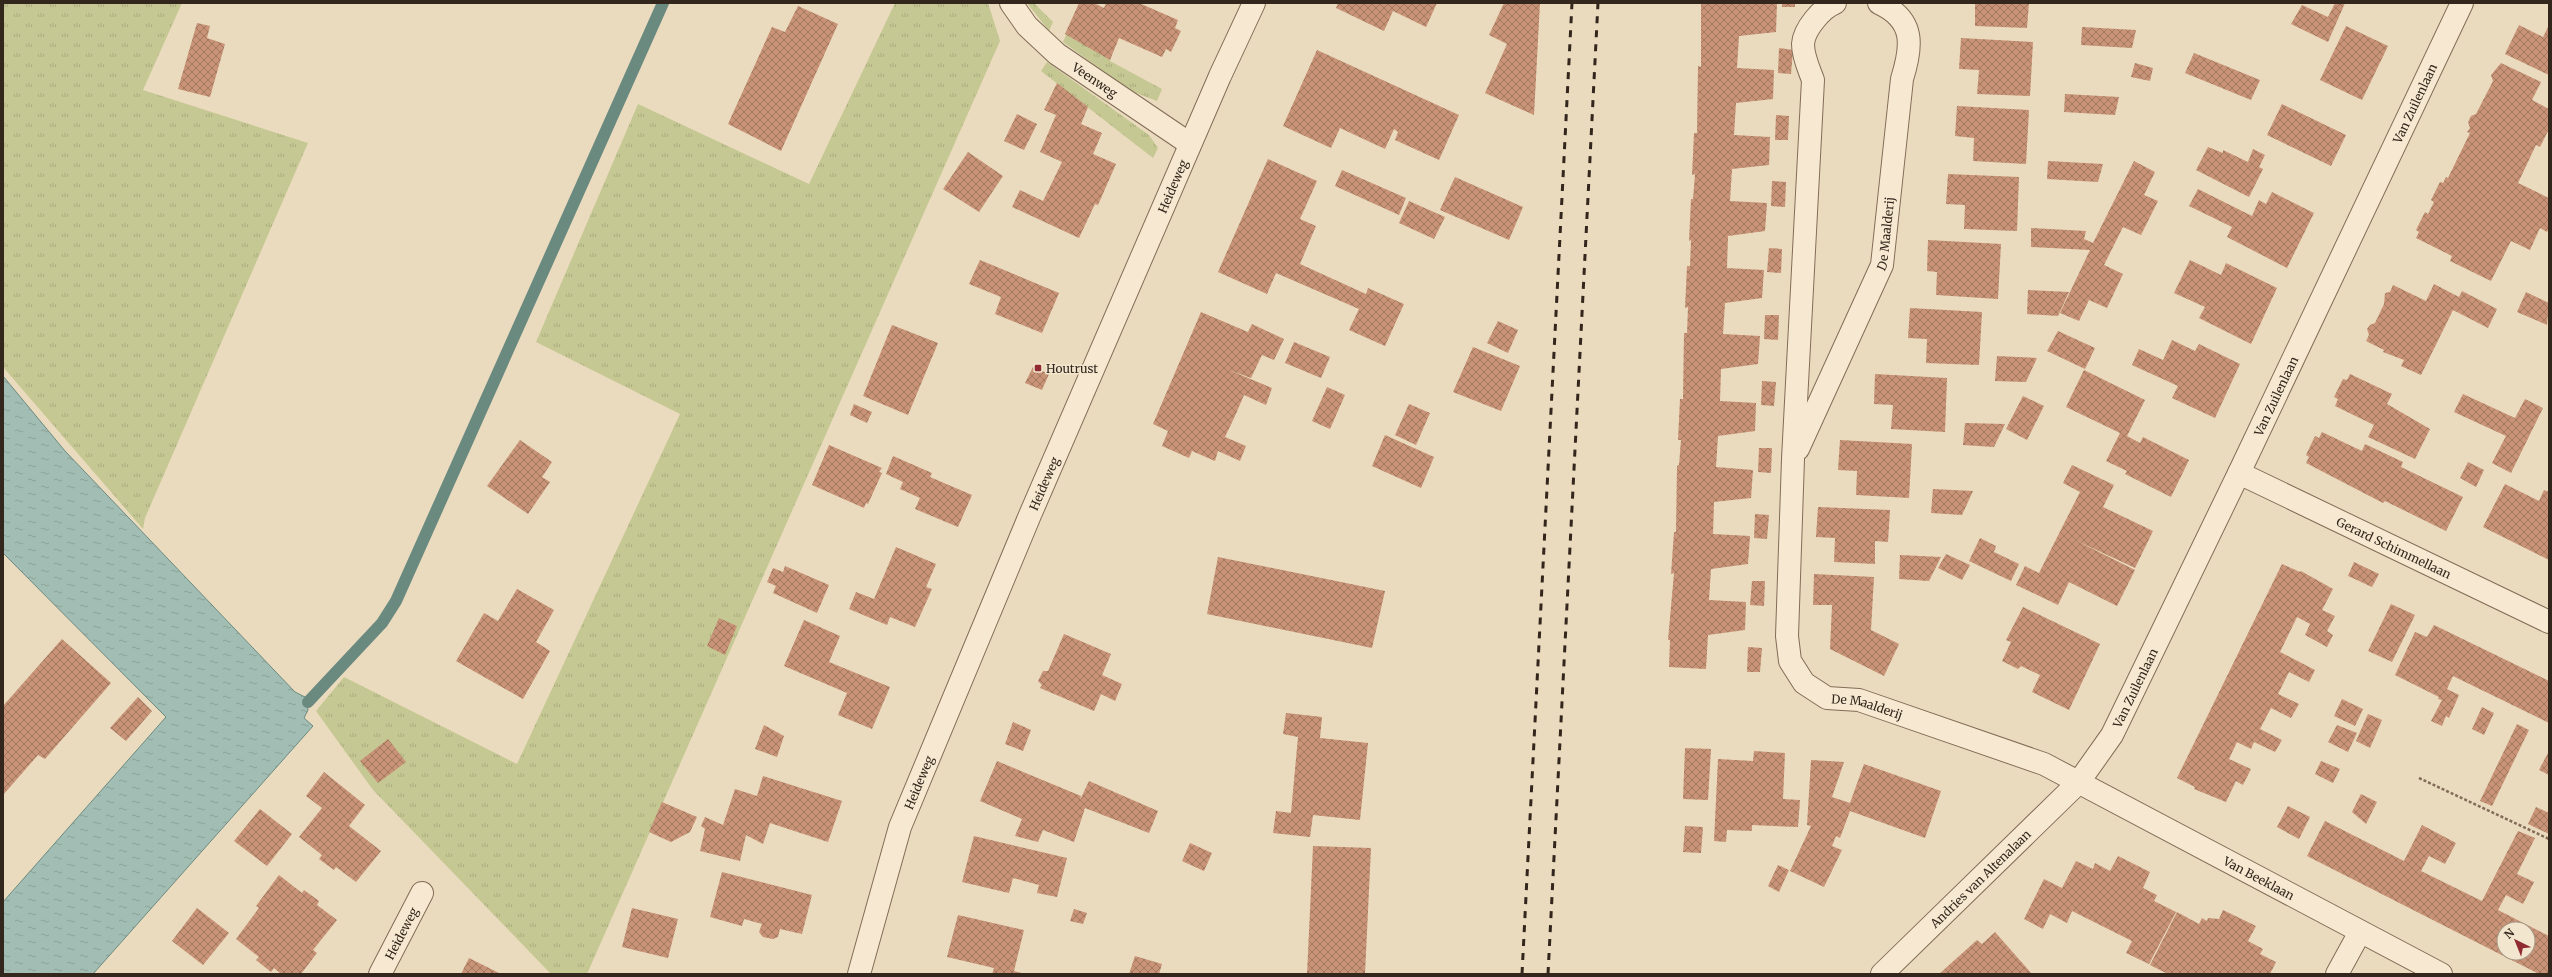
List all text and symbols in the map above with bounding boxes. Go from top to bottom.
street label: Veenweg [1069,59,1121,101]
street label: Van Zuilenlaan [2389,61,2440,146]
street label: Heideweg [1154,156,1191,215]
street label: De Maalderij [1873,196,1897,273]
street label: Van Zuilenlaan [2250,354,2301,439]
place label: Houtrust [1046,361,1098,376]
marker: Houtrust [1033,363,1043,373]
street label: Heideweg [1025,454,1062,513]
street label: Gerard Schimmellaan [2334,514,2454,581]
street label: Van Zuilenlaan [2109,646,2160,731]
street label: De Maalderij [1831,691,1905,722]
street label: Heideweg [901,753,937,811]
street label: Andries van Altenalaan [1926,826,2033,931]
street label: Van Beeklaan [2220,852,2297,903]
street label: Heideweg [381,904,421,962]
north arrow [2496,921,2536,961]
text: N [2501,925,2517,942]

